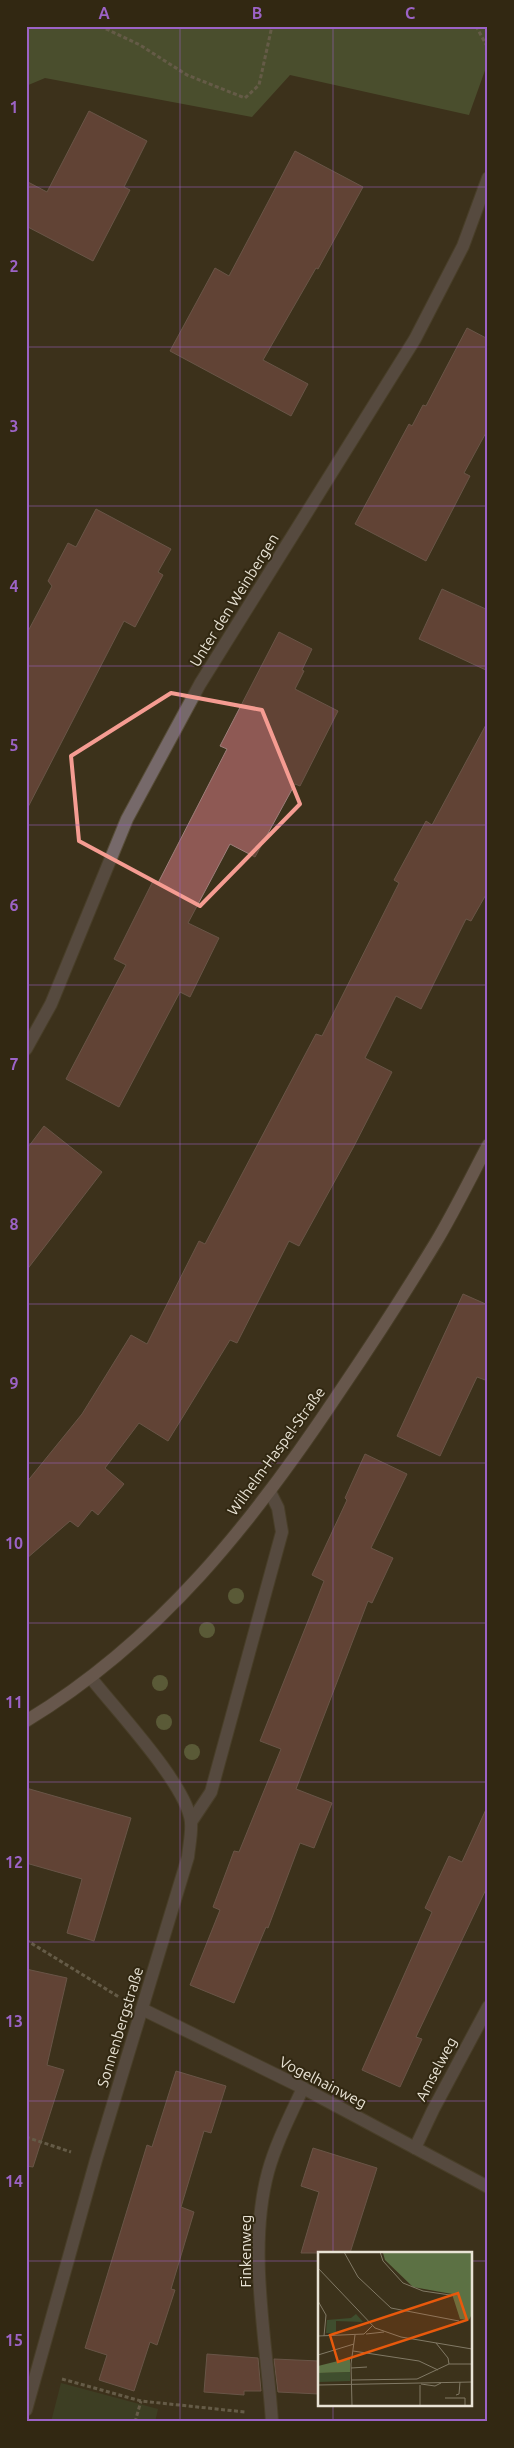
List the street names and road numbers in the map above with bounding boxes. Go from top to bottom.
street label: Unter den Weinbergen [186,530,282,670]
street label: Wilhelm-Haspel-Straße [224,1384,328,1518]
street label: Sonnenbergstraße [94,1965,146,2089]
street label: Amselweg [412,2034,460,2104]
street label: Vogelhainweg [277,2053,369,2111]
street label: Finkenweg [237,2215,254,2287]

